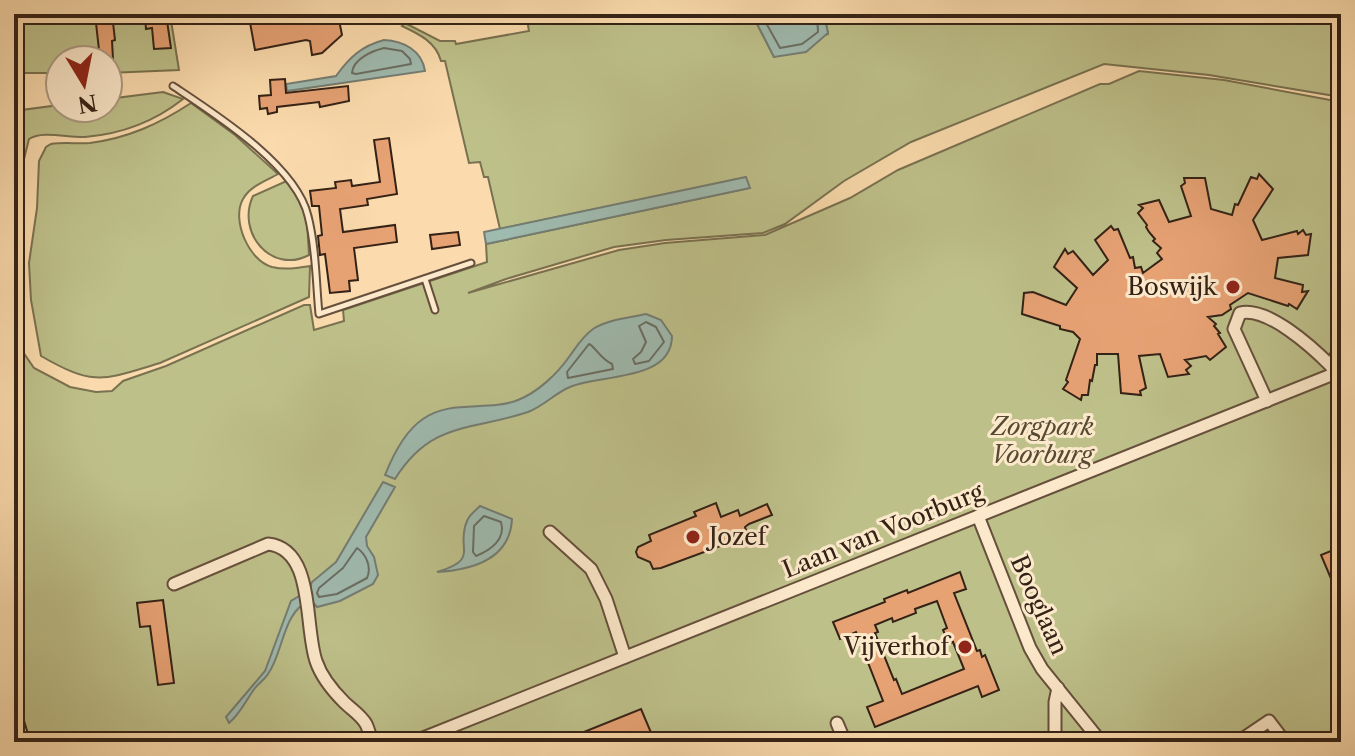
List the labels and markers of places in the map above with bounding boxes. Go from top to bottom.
place label: Boswijk [1127,272,1218,301]
marker: Boswijk [1224,278,1242,296]
place label: Jozef [705,522,769,551]
marker: Jozef [684,528,702,546]
place label: Vijverhof [842,632,951,661]
marker: Vijverhof [956,638,974,656]

